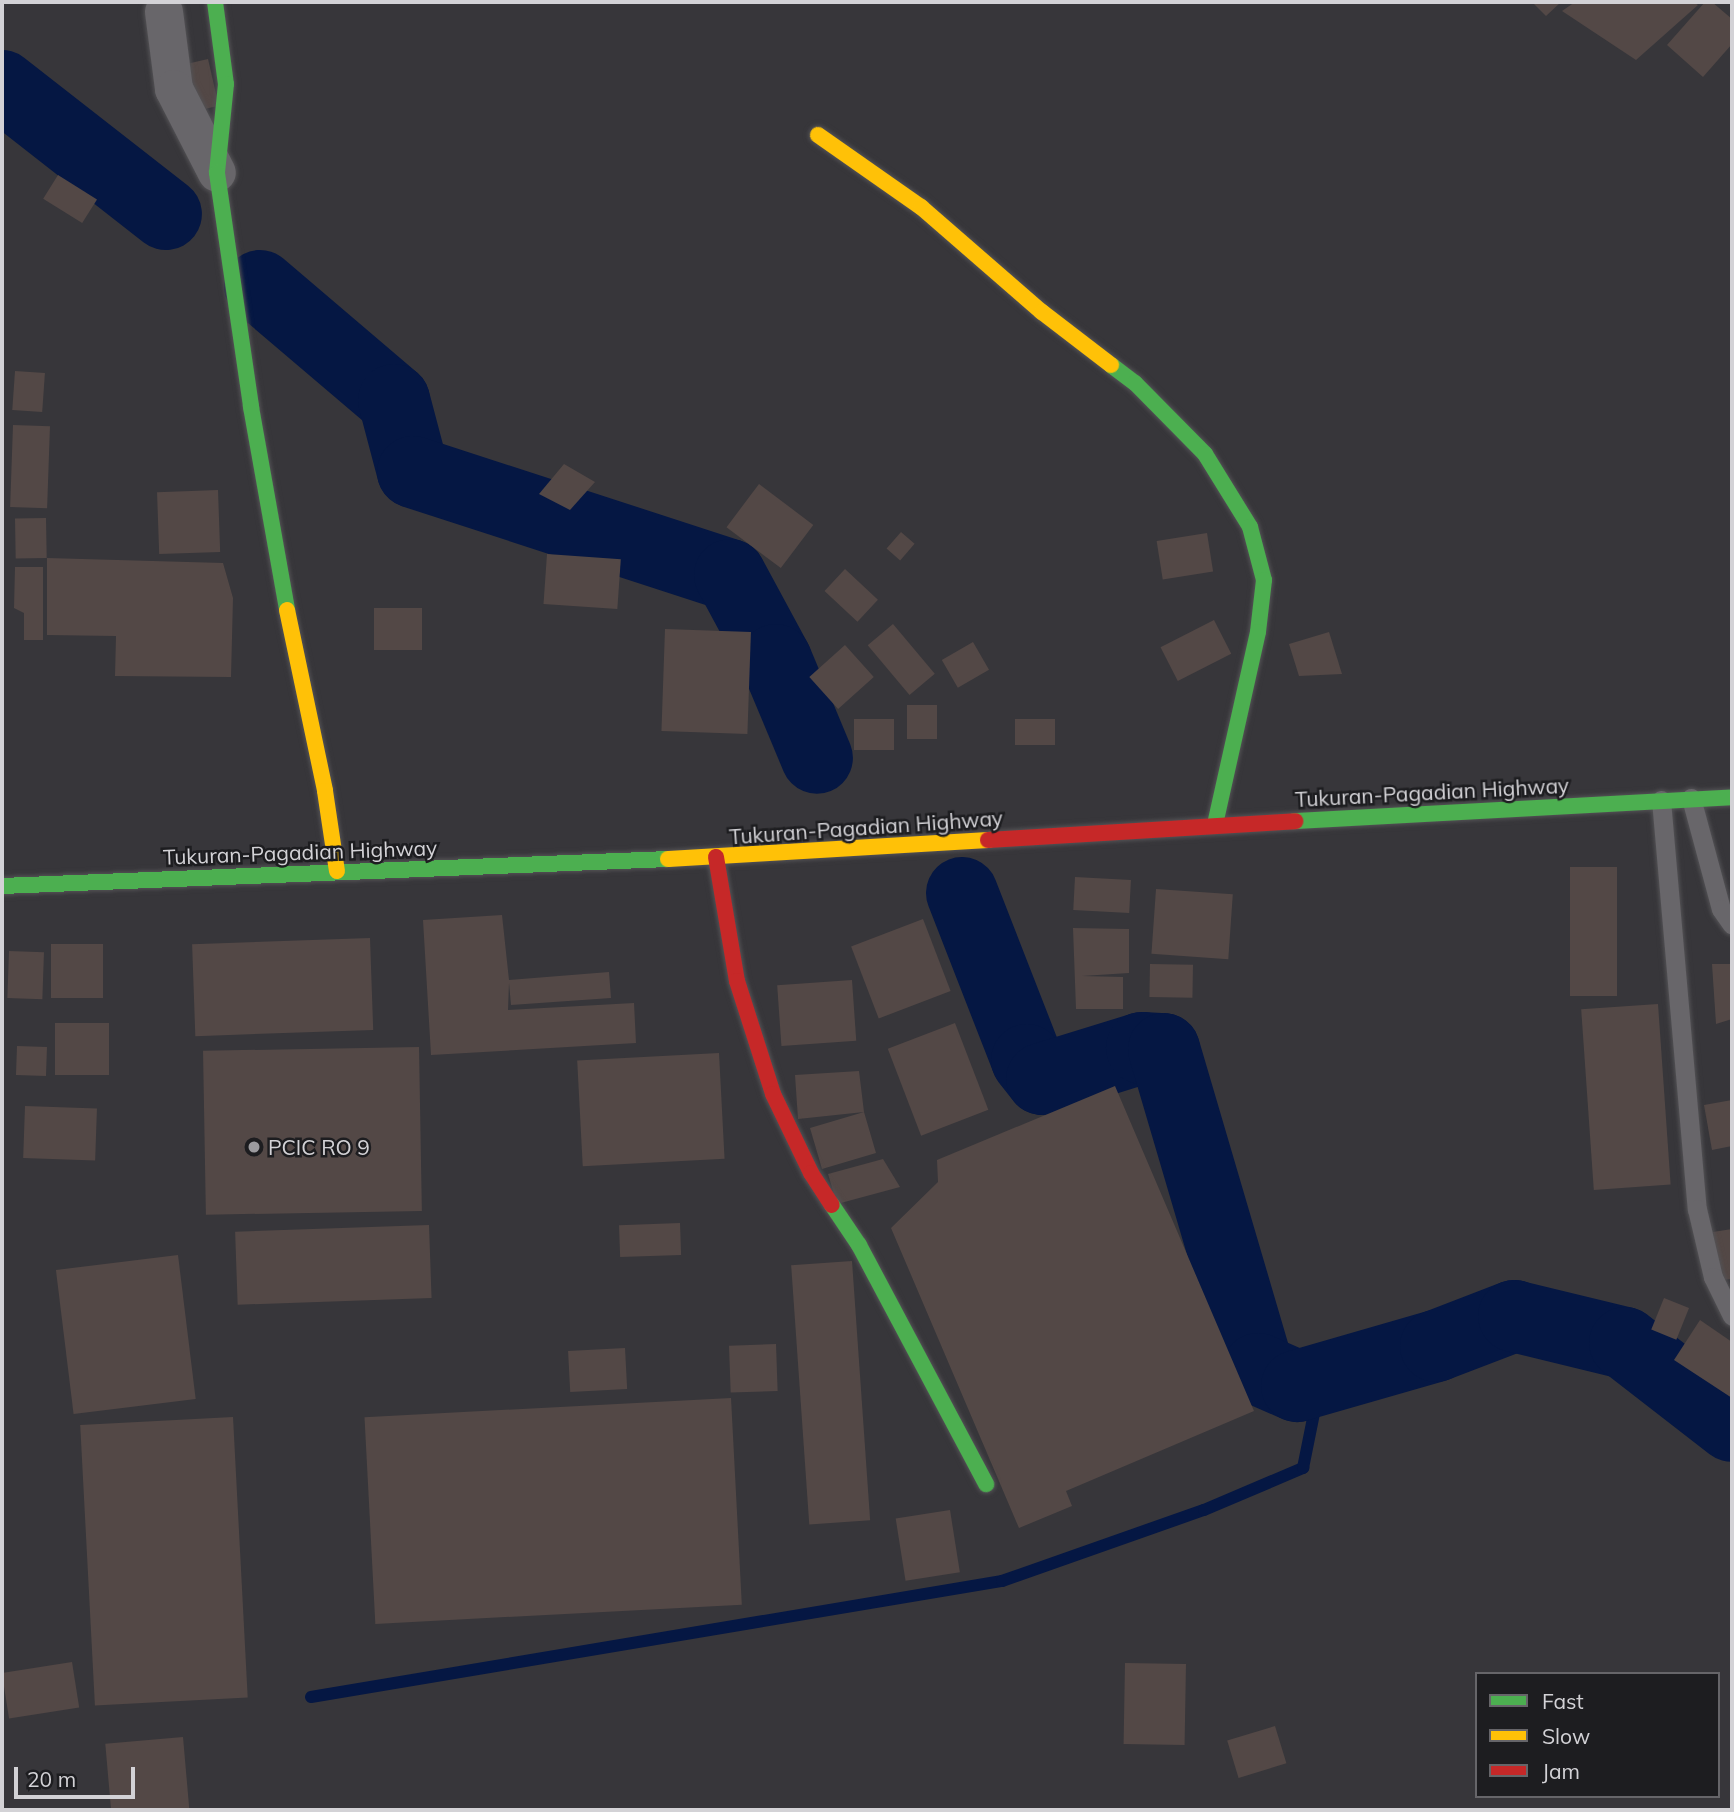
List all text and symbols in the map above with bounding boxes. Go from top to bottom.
street label: Tukuran-Pagadian Highway [1294,772,1570,812]
street label: Tukuran-Pagadian Highway [728,805,1004,849]
street label: Tukuran-Pagadian Highway [163,835,437,869]
place label: PCIC RO 9 [268,1134,370,1160]
marker: PCIC RO 9 [246,1139,262,1155]
legend [1475,1672,1720,1798]
text: Fast [1542,1688,1584,1714]
text: Slow [1542,1723,1590,1749]
scale bar [18,1752,138,1796]
text: Jam [1542,1758,1580,1784]
text: 20 m [27,1766,76,1792]

